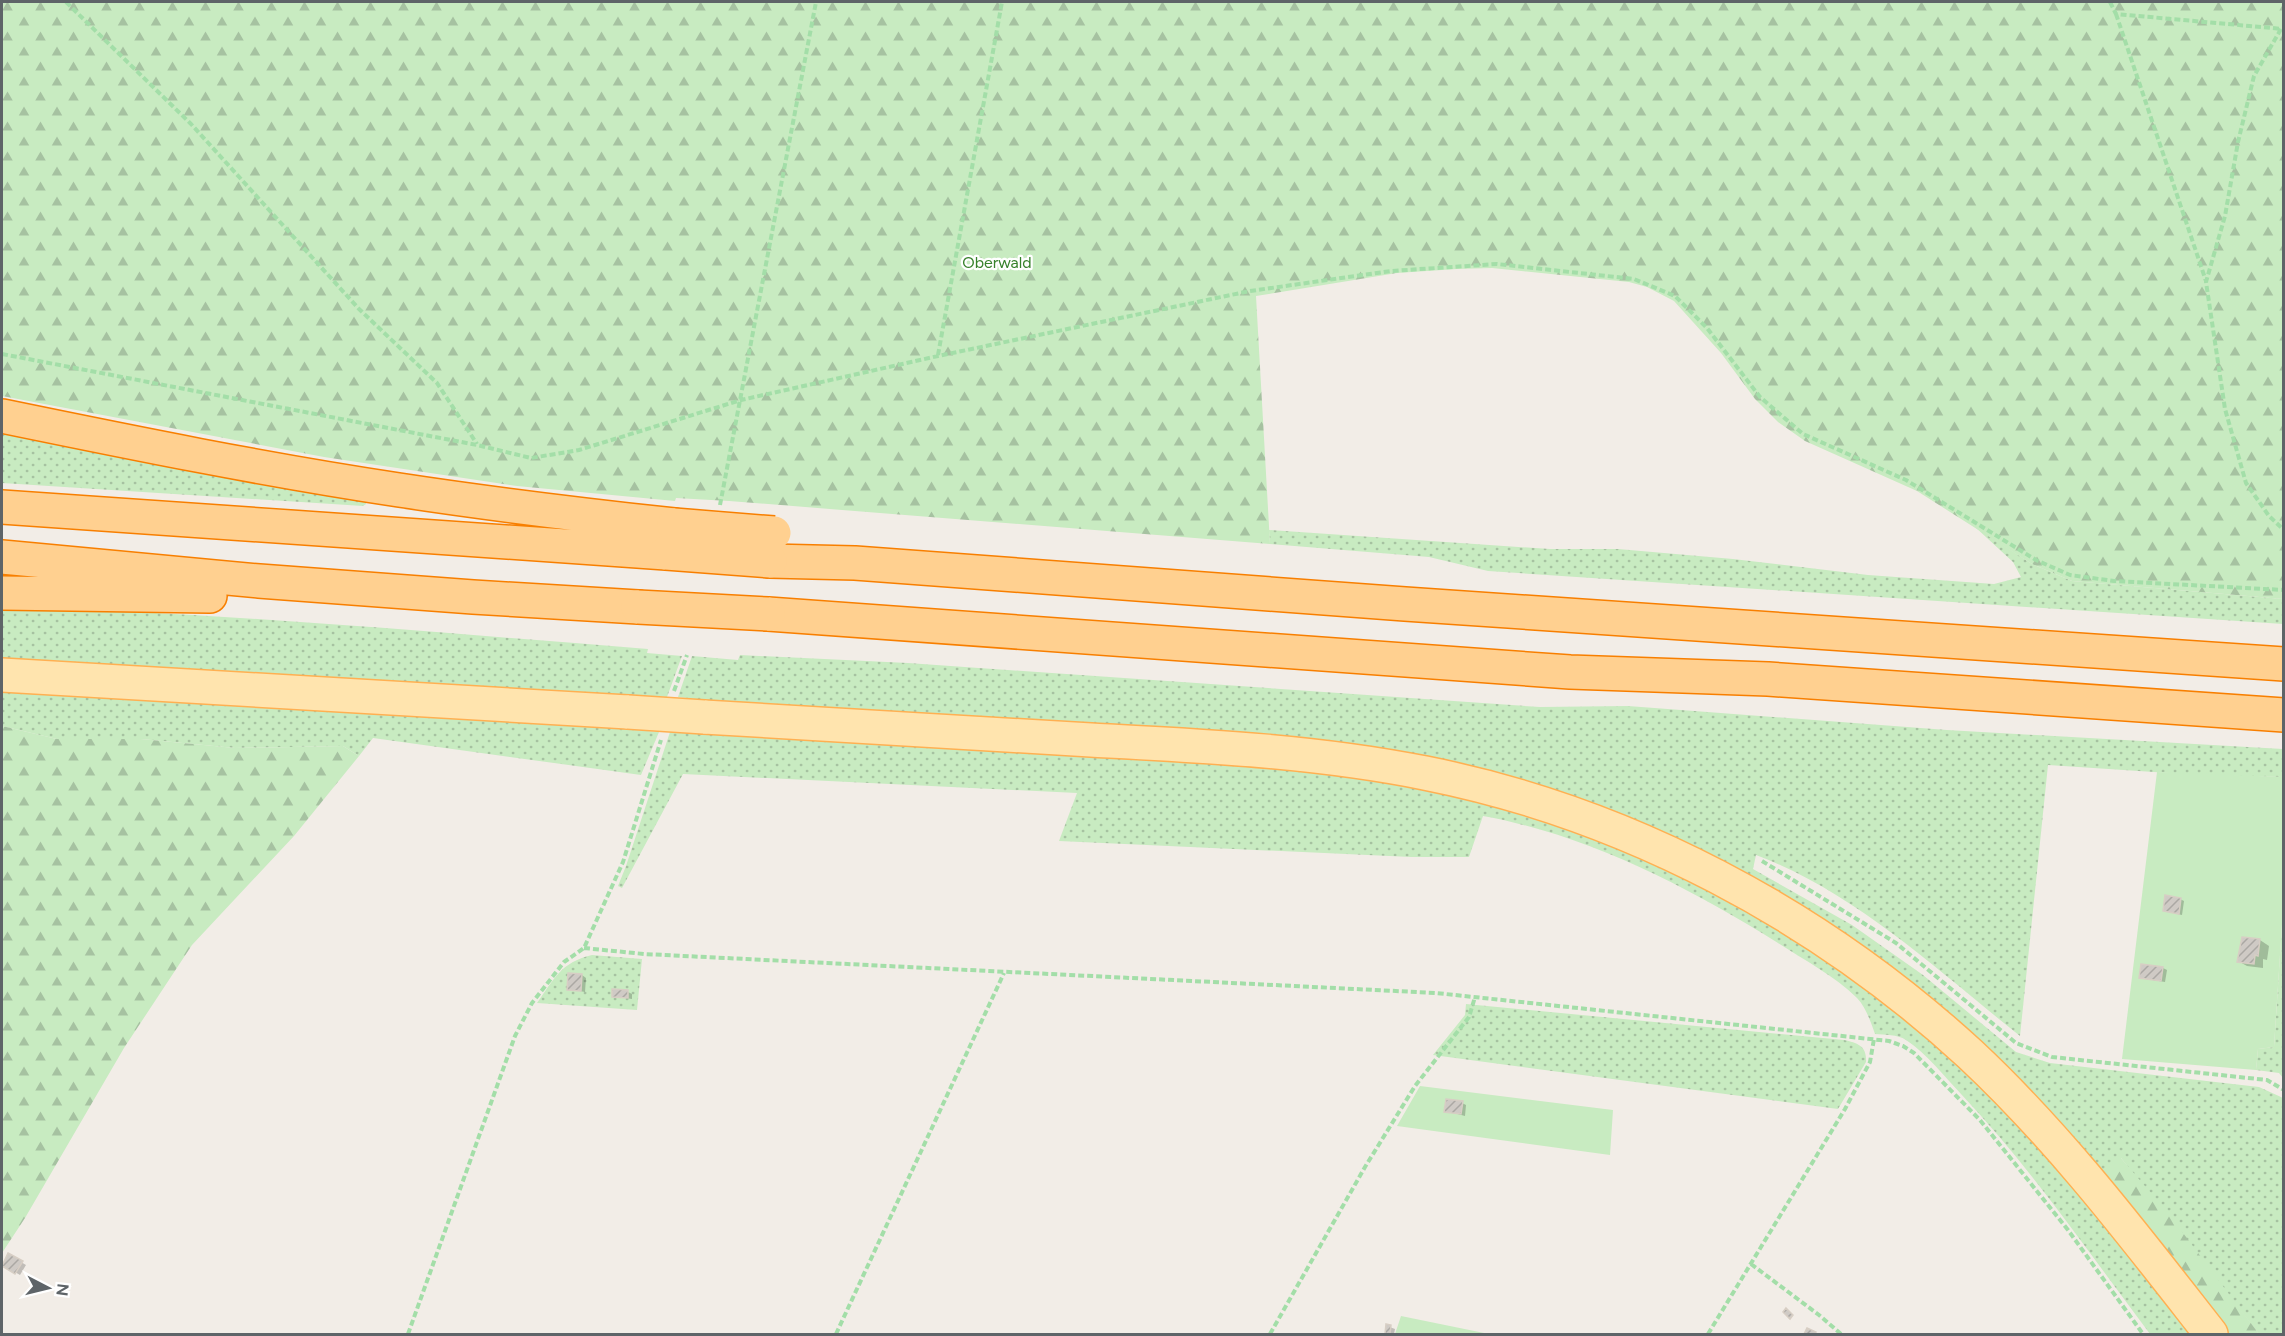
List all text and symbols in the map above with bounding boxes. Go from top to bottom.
park label: Oberwald [962,253,1032,272]
north arrow [18,1258,78,1318]
text: N [52,1282,73,1297]

